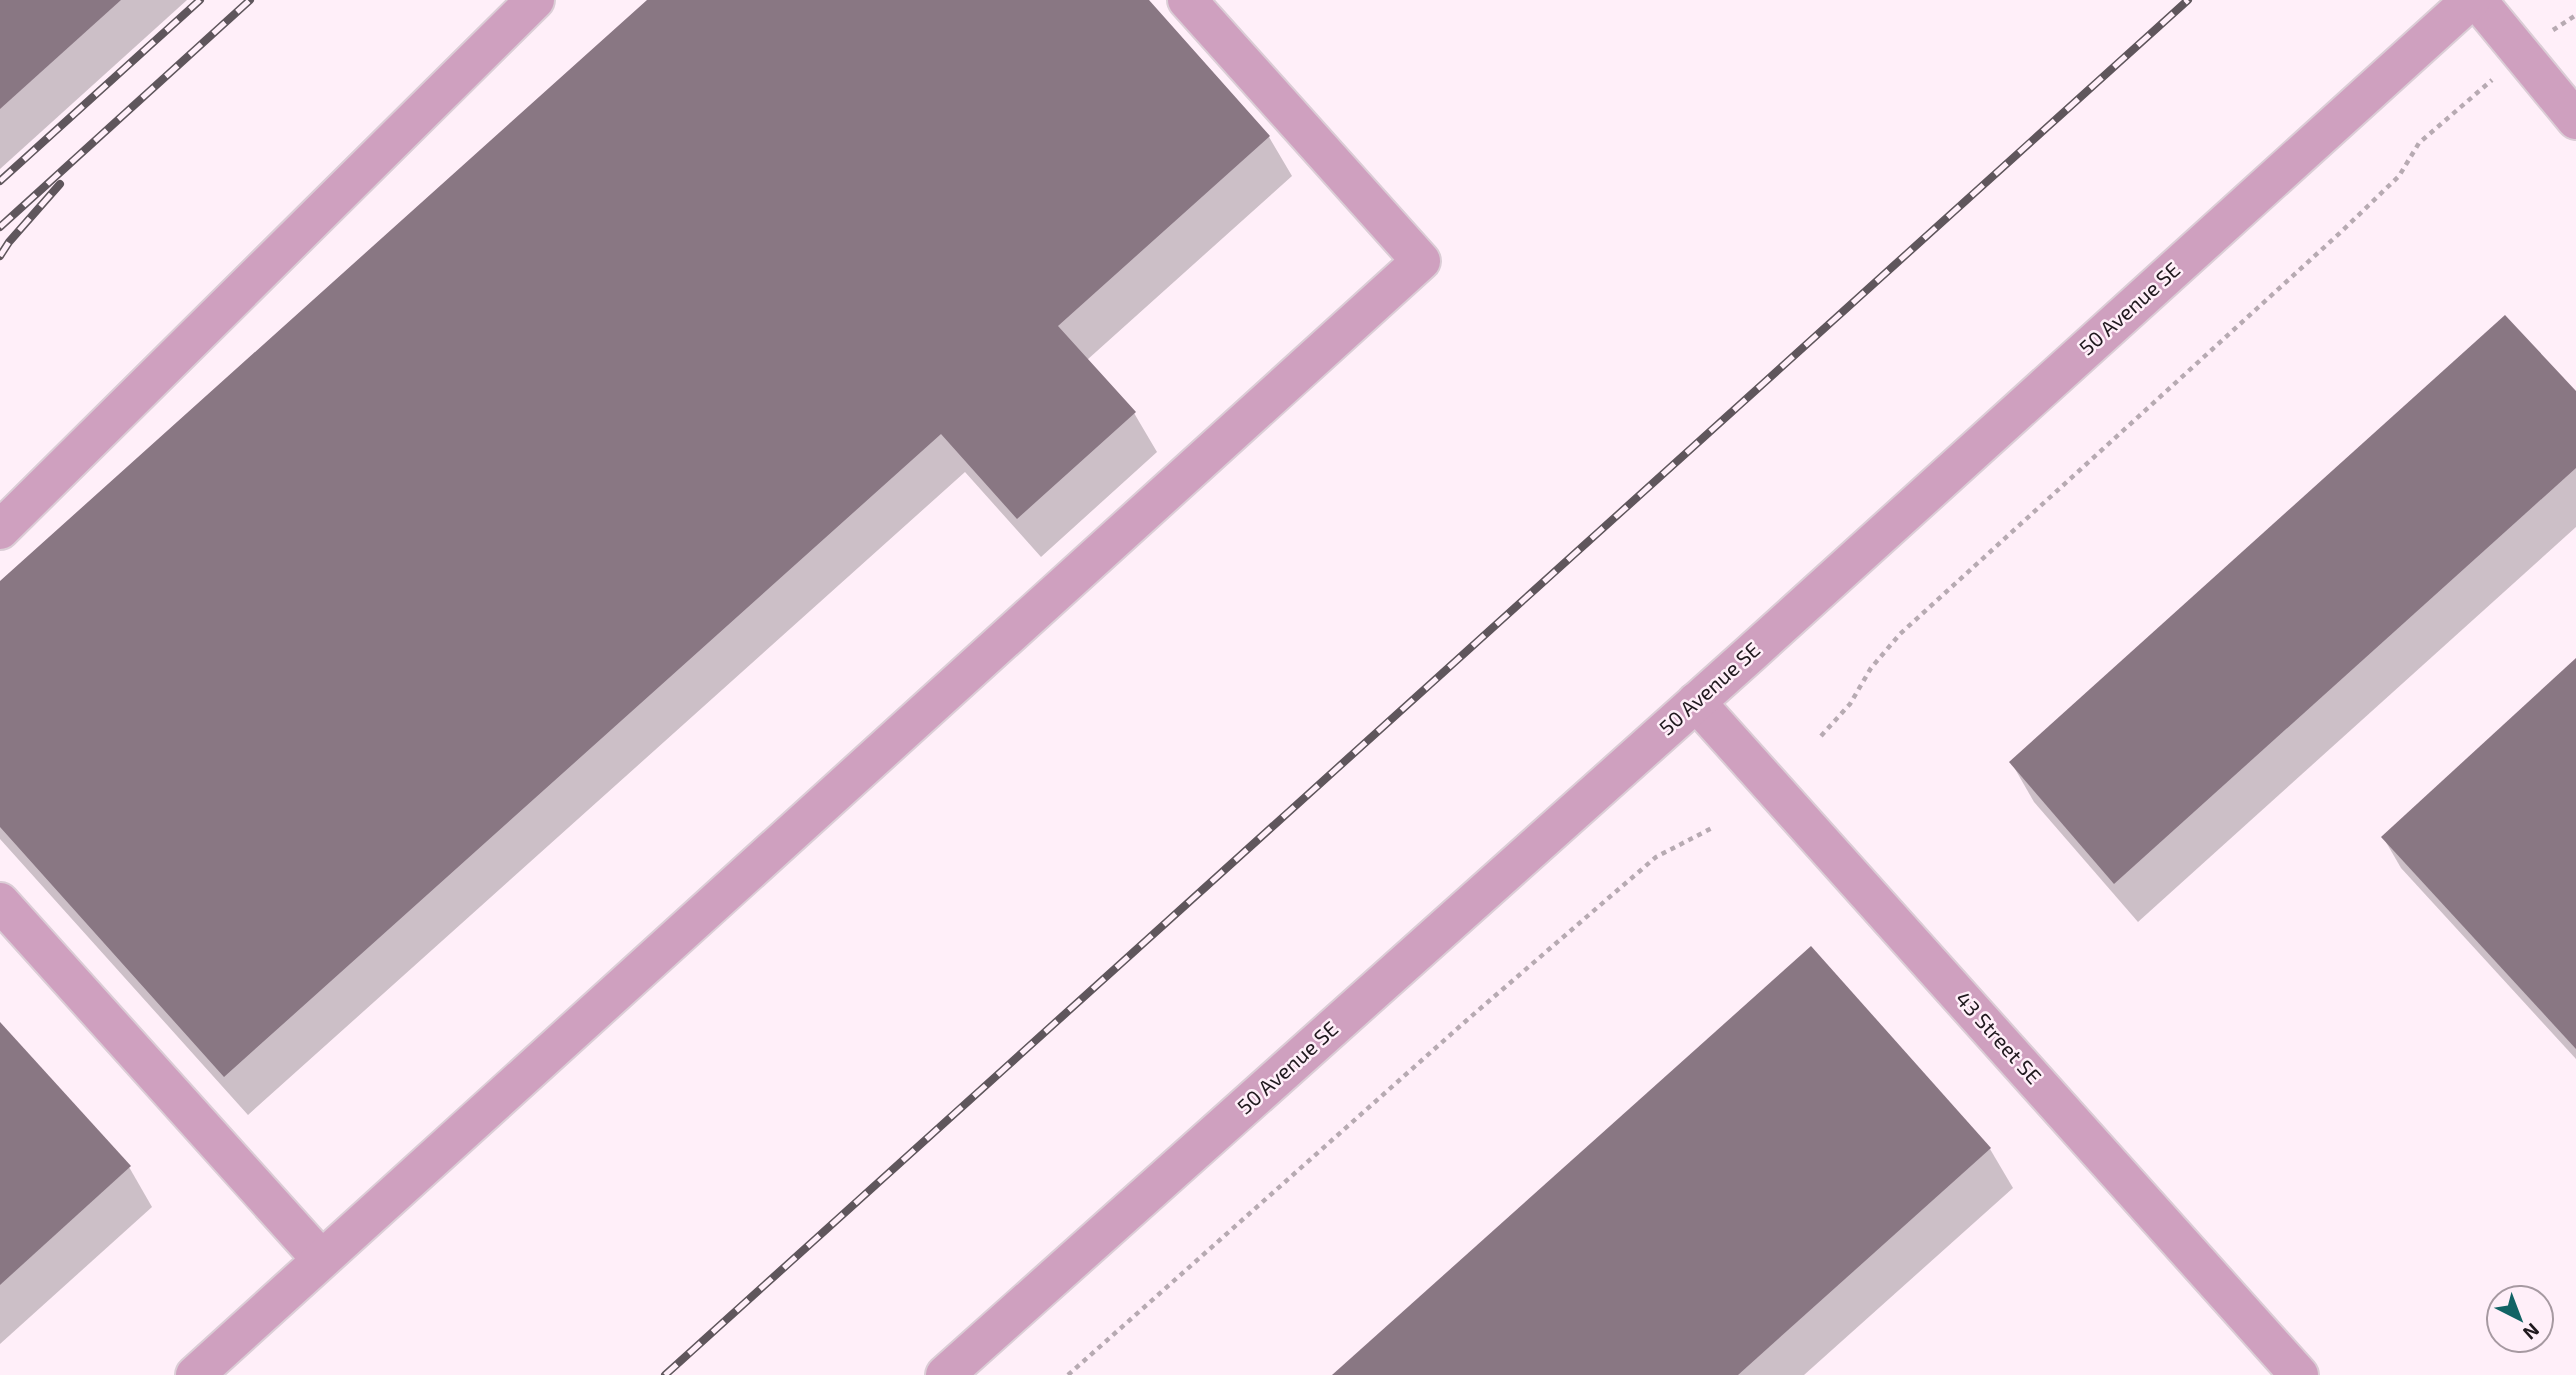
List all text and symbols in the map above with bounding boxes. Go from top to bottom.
street label: 50 Avenue SE [2074,256,2184,360]
street label: 50 Avenue SE [1654,636,1764,740]
street label: 43 Street SE [1951,986,2047,1088]
street label: 50 Avenue SE [1232,1015,1342,1119]
north arrow [2485,1284,2555,1354]
text: N [2519,1319,2545,1345]

